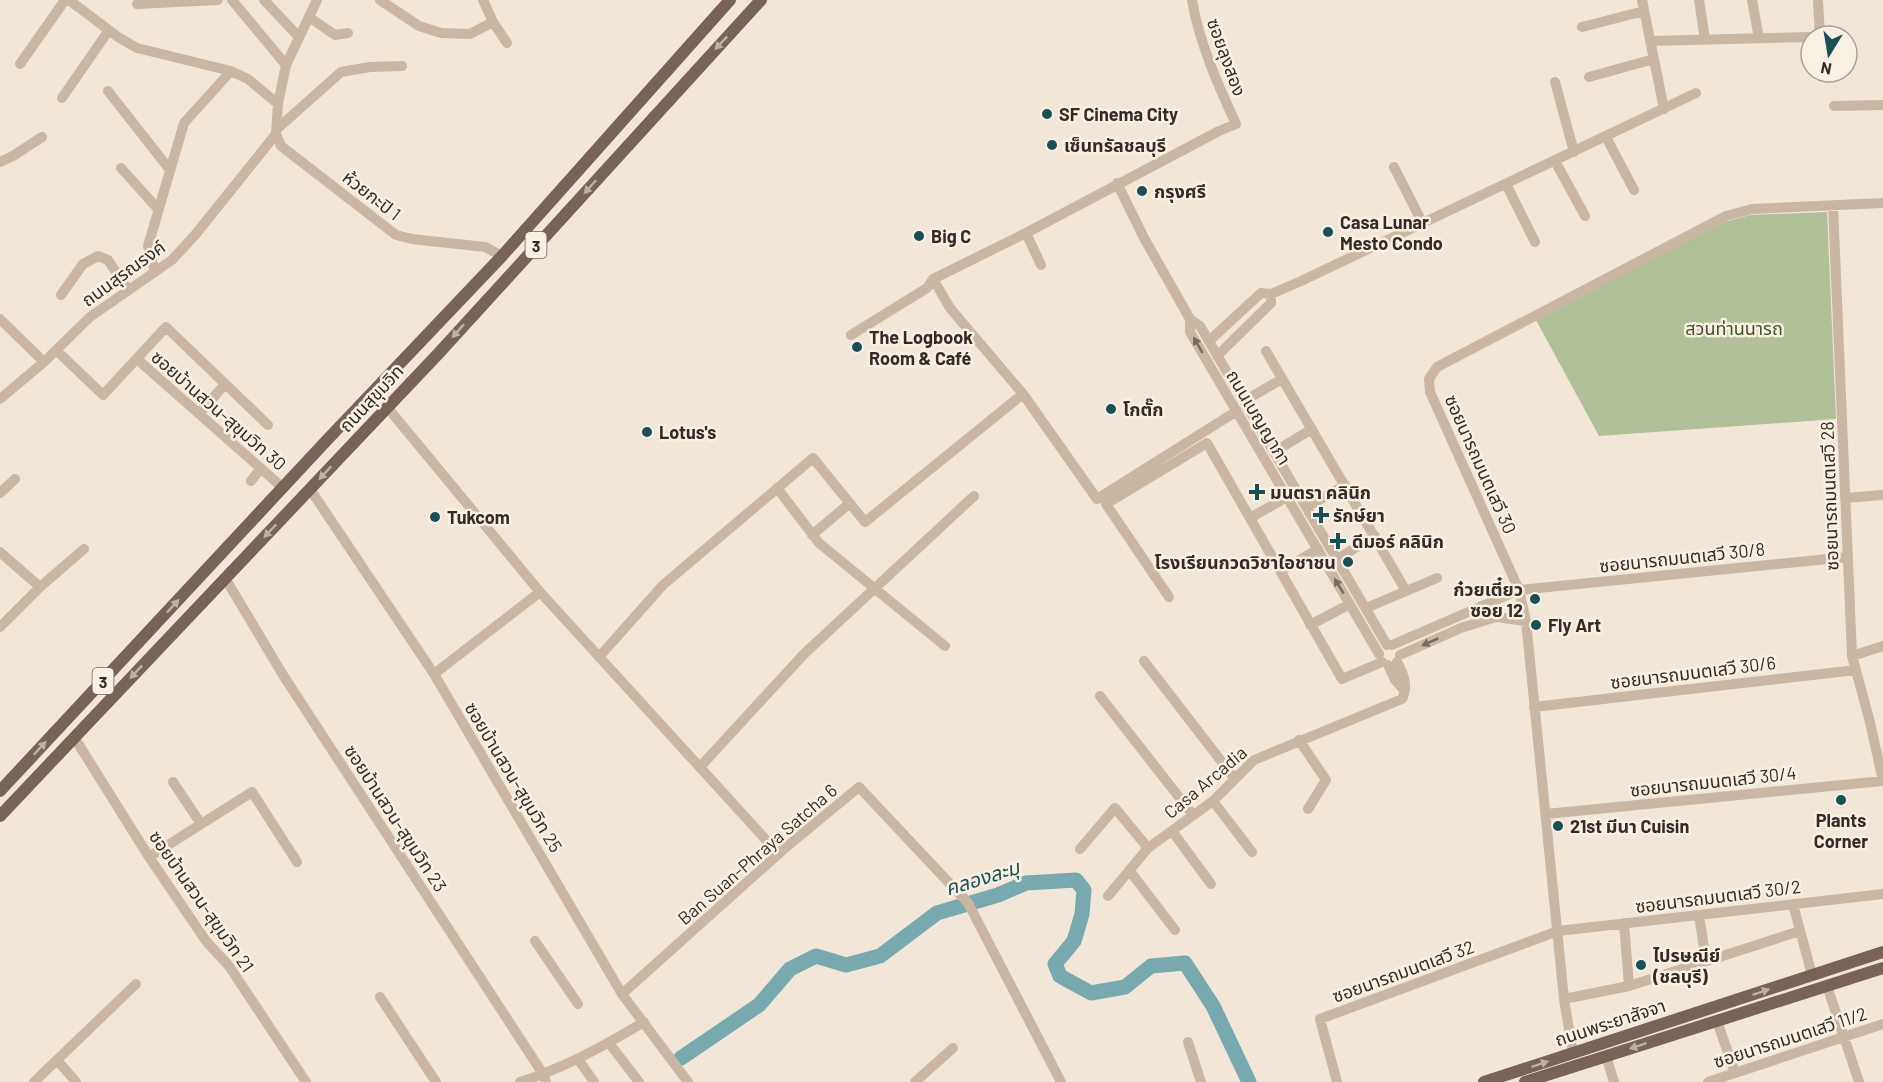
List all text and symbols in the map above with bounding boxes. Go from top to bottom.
street label: ซอยลุงสอง [1202,15,1251,99]
north arrow [1799,24,1859,84]
one-way arrow [715,35,729,49]
text: N [1819,59,1833,80]
place label: SF Cinema City [1059,103,1178,125]
marker: SF Cinema City [1040,107,1054,121]
place label: เซ็นทรัลชลบุรี [1064,134,1166,157]
marker: เซ็นทรัลชลบุรี [1045,138,1059,152]
street label: ห้วยกะปิ 1 [339,165,405,225]
one-way arrow [583,179,597,194]
place label: กรุงศรี [1154,180,1206,203]
marker: กรุงศรี [1135,184,1149,198]
place label: Casa Lunar Mesto Condo [1340,211,1443,254]
place label: Big C [931,225,971,247]
marker: Casa Lunar Mesto Condo [1321,225,1335,239]
marker: Big C [912,229,926,243]
road number: 3 [526,232,546,258]
street label: ถนนสุรณรงค์ [77,235,170,311]
park label: สวนท่านนารถ [1685,317,1783,339]
one-way arrow [452,324,466,338]
place label: The Logbook Room & Café [869,326,973,369]
one-way arrow [1192,337,1203,353]
marker: The Logbook Room & Café [850,340,864,354]
street label: ซอยบ้านสวน-สุขุมวิท 30 [146,345,291,475]
street label: ถนนสุขุมวิท [334,360,408,437]
street label: ถนนเบญญาภา [1222,365,1296,469]
street label: ซอยนารถมนตเสวี 30 [1440,391,1522,537]
place label: โกตั๊ก [1123,398,1164,420]
marker: โกตั๊ก [1104,402,1118,416]
place label: Lotus's [659,421,716,443]
street label: ซอยนารถมนตเสวี 28 [1815,421,1843,571]
marker: Lotus's [640,425,654,439]
one-way arrow [318,465,332,480]
place label: มนตรา คลินิก [1270,481,1371,503]
marker: มนตรา คลินิก [1248,483,1266,501]
place label: รักษ์ยา [1333,504,1385,526]
place label: Tukcom [447,506,510,528]
marker: รักษ์ยา [1314,508,1328,522]
marker: Tukcom [428,510,442,524]
one-way arrow [263,524,277,538]
place label: ดีมอร์ คลินิก [1352,530,1444,552]
marker: ดีมอร์ คลินิก [1329,532,1347,550]
street label: ซอยนารถมนตเสวี 30/8 [1598,537,1766,577]
place label: โรงเรียนกวดวิชาใอชาชน [1155,551,1336,573]
marker: โรงเรียนกวดวิชาใอชาชน [1341,555,1355,569]
place label: ก๋วยเตี๋ยว ซอย 12 [1453,577,1523,621]
one-way arrow [1334,578,1345,594]
marker: ก๋วยเตี๋ยว ซอย 12 [1528,592,1542,606]
one-way arrow [166,598,180,613]
place label: Fly Art [1548,614,1601,636]
marker: Fly Art [1529,618,1543,632]
one-way arrow [1421,637,1439,647]
street label: ซอยนารถมนตเสวี 30/6 [1609,651,1777,693]
one-way arrow [130,664,143,679]
road number: 3 [92,668,114,694]
street label: ซอยบ้านสวน-สุขุมวิท 25 [460,698,567,856]
street label: ซอยบ้านสวน-สุขุมวิท 23 [339,740,452,896]
one-way arrow [33,741,47,756]
street label: Casa Arcadia [1159,741,1251,823]
street label: ซอยนารถมนตเสวี 30/4 [1629,761,1797,801]
street label: Ban Suan-Phraya Satcha 6 [673,779,841,929]
marker: Plants Corner [1834,793,1848,807]
place label: Plants Corner [1814,809,1868,852]
place label: 21st มีนา Cuisin [1570,815,1689,837]
marker: 21st มีนา Cuisin [1551,819,1565,833]
street label: ซอยบ้านสวน-สุขุมวิท 21 [144,826,259,977]
water label: คลองละมุ [942,854,1024,902]
street label: ซอยนารถมนตเสวี 30/2 [1634,875,1802,917]
street label: ซอยนารถมนตเสวี 32 [1329,935,1477,1007]
place label: ไปรษณีย์ (ชลบุรี) [1652,944,1720,988]
marker: ไปรษณีย์ (ชลบุรี) [1634,958,1648,972]
one-way arrow [1752,987,1770,996]
street label: ถนนพระยาสัจจา [1552,994,1668,1050]
street label: ซอยนารถมนตเสวี 11/2 [1711,1002,1869,1072]
one-way arrow [1629,1042,1647,1051]
one-way arrow [1531,1059,1549,1068]

